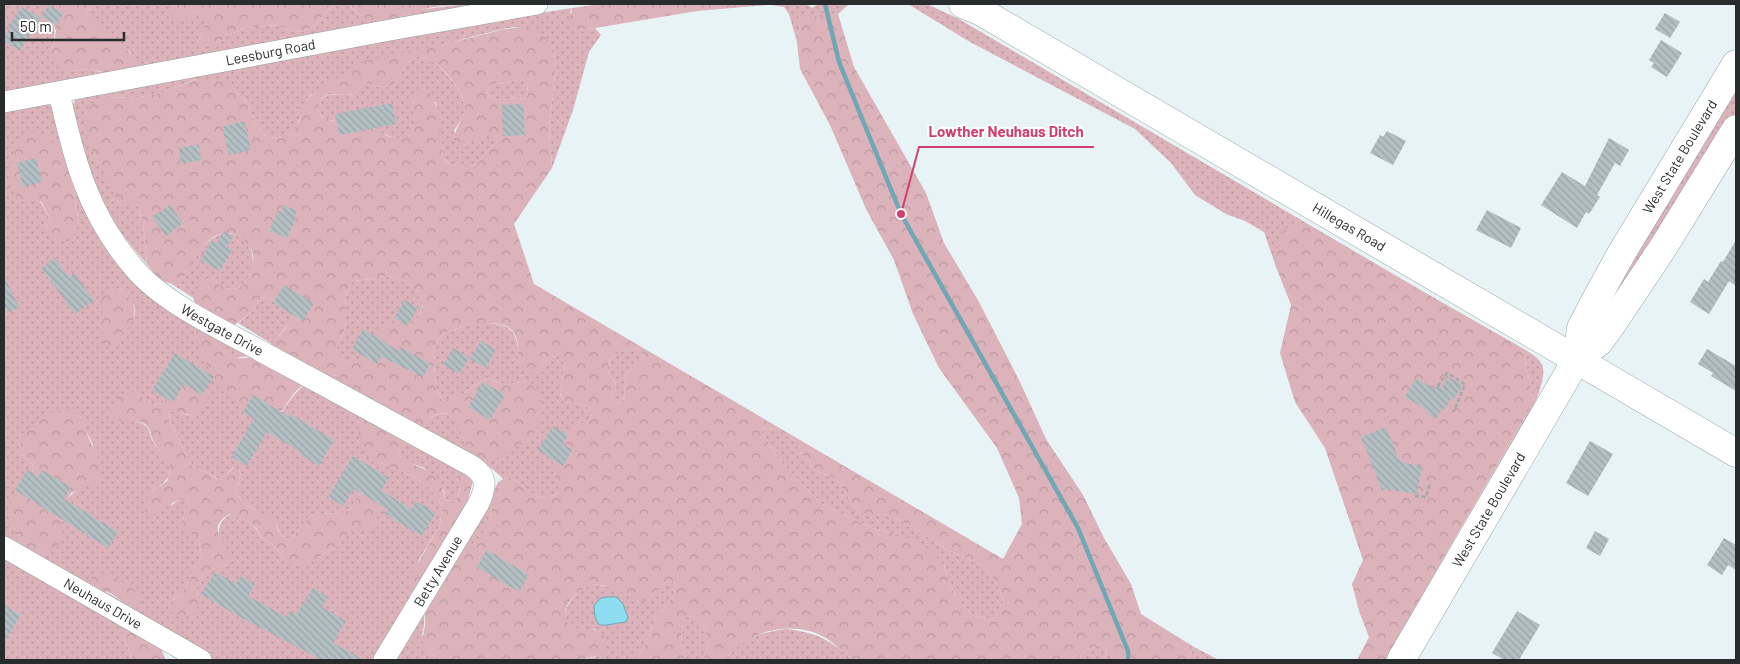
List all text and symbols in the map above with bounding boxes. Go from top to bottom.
scale bar [12,10,125,42]
text: 50 m [20,17,52,35]
street label: Leesburg Road [224,35,317,69]
street label: West State Boulevard [1638,97,1720,217]
callout: Lowther Neuhaus Ditch [919,117,1094,147]
text: Lowther Neuhaus Ditch [928,122,1084,140]
street label: Hillegas Road [1310,198,1389,254]
street label: Westgate Drive [178,300,267,359]
street label: West State Boulevard [1448,449,1529,570]
street label: Betty Avenue [410,532,465,609]
street label: Neuhaus Drive [61,574,145,632]

